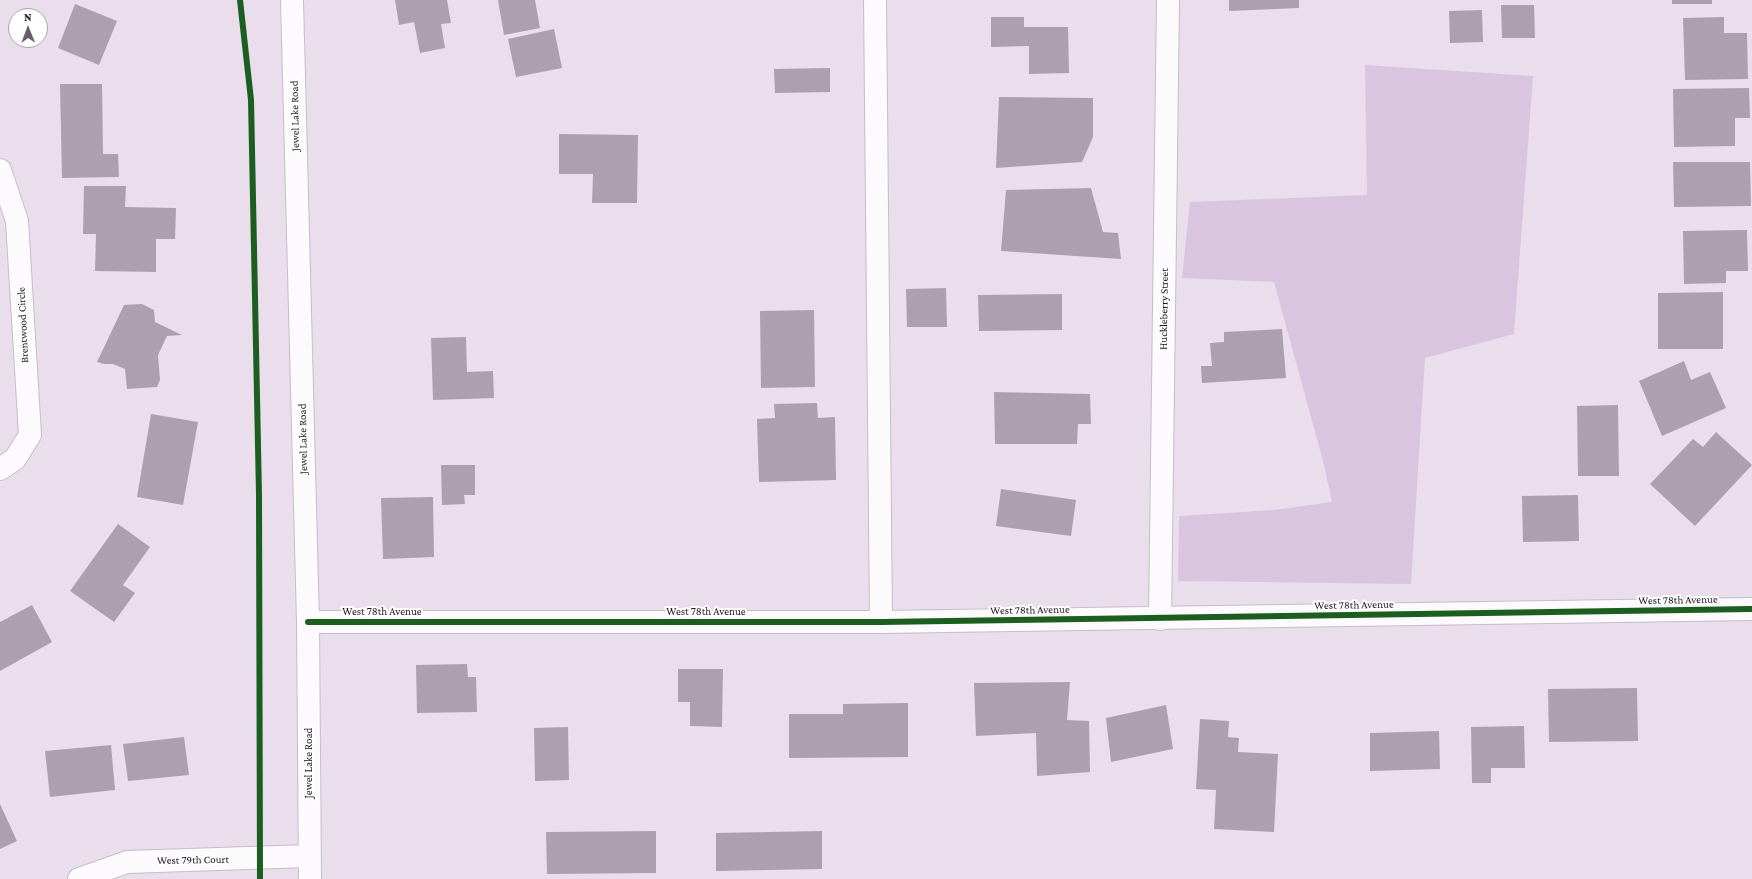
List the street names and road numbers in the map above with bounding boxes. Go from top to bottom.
street label: Jewel Lake Road [288,80,302,152]
street label: Huckleberry Street [1157,268,1171,350]
street label: Brentwood Circle [14,287,32,363]
street label: Jewel Lake Road [296,403,310,475]
street label: West 78th Avenue [1638,593,1718,607]
street label: West 78th Avenue [1314,598,1394,612]
street label: West 78th Avenue [990,603,1070,617]
street label: West 78th Avenue [342,605,422,619]
street label: West 78th Avenue [666,605,746,619]
street label: Jewel Lake Road [302,728,316,798]
street label: West 79th Court [157,853,229,867]

